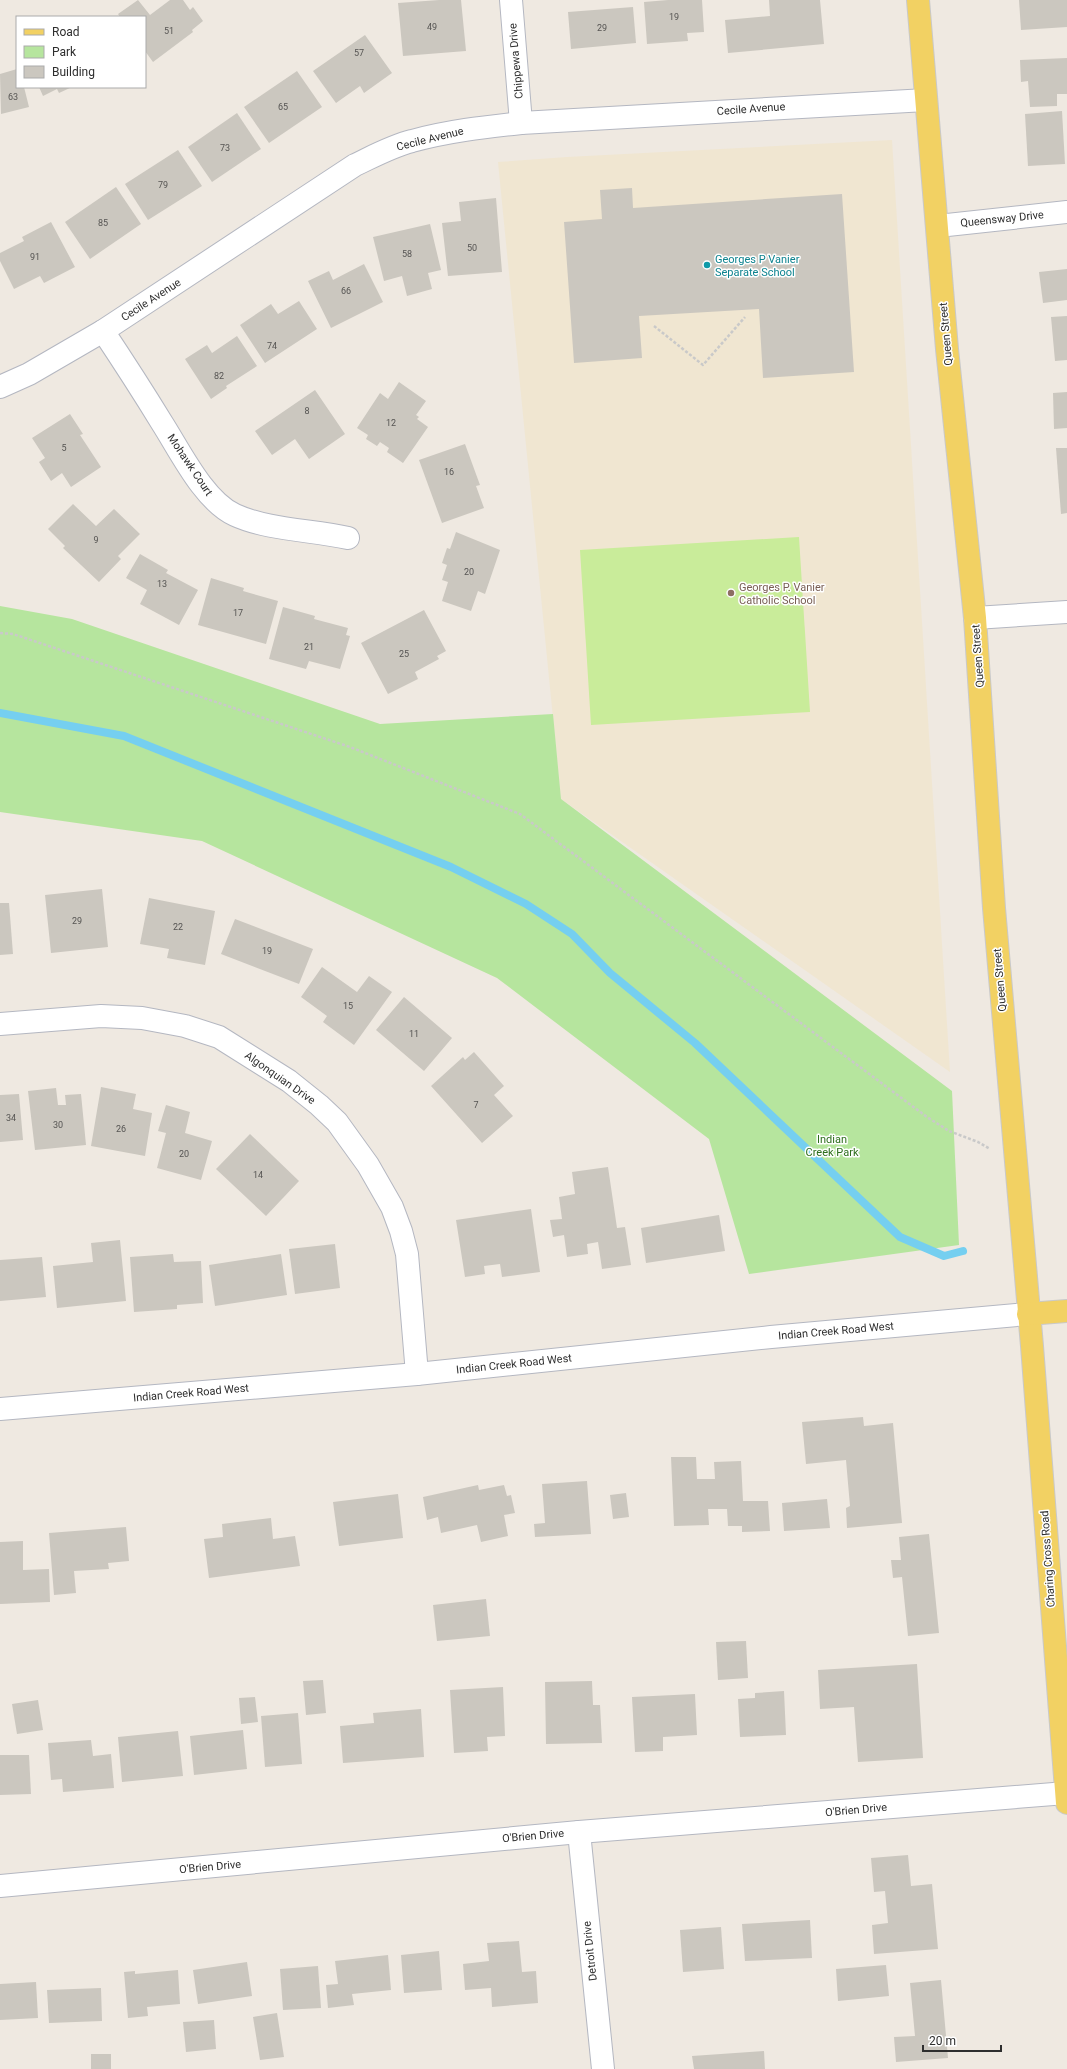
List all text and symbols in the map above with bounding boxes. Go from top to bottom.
house number: 19 [669,12,679,22]
legend [16,16,146,88]
house number: 49 [427,22,437,32]
street label: Chippewa Drive [506,23,526,99]
house number: 29 [597,23,607,33]
text: Road [52,25,80,39]
house number: 51 [164,26,174,36]
text: Park [52,45,77,59]
house number: 57 [354,48,364,58]
text: Building [52,65,95,79]
house number: 63 [8,92,18,102]
street label: Cecile Avenue [716,100,786,118]
house number: 65 [278,102,288,112]
street label: Cecile Avenue [395,124,465,154]
house number: 73 [220,143,230,153]
house number: 79 [158,180,168,190]
street label: Queensway Drive [960,208,1045,230]
house number: 85 [98,218,108,228]
house number: 50 [467,243,477,253]
house number: 58 [402,249,412,259]
house number: 91 [30,252,40,262]
place label: Georges P Vanier Separate School [715,253,800,279]
marker: Georges P Vanier Separate School [702,260,712,270]
street label: Cecile Avenue [119,276,183,324]
house number: 66 [341,286,351,296]
street label: Queen Street [937,302,955,366]
house number: 74 [267,341,277,351]
house number: 82 [214,371,224,381]
house number: 8 [304,406,310,416]
house number: 12 [386,418,396,428]
street label: Mohawk Court [165,432,216,499]
house number: 5 [61,443,67,453]
house number: 16 [444,467,454,477]
house number: 9 [93,535,99,545]
house number: 20 [464,567,474,577]
house number: 13 [157,579,167,589]
place label: Georges P. Vanier Catholic School [739,581,825,607]
marker: Georges P. Vanier Catholic School [726,588,736,598]
house number: 17 [233,608,243,618]
street label: Queen Street [969,624,987,688]
house number: 21 [304,642,314,652]
house number: 25 [399,649,409,659]
house number: 29 [72,916,82,926]
house number: 22 [173,922,183,932]
house number: 19 [262,946,272,956]
street label: Queen Street [991,948,1009,1012]
house number: 15 [343,1001,353,1011]
house number: 11 [409,1029,419,1039]
street label: Algonquian Drive [242,1049,318,1107]
house number: 7 [473,1100,479,1110]
house number: 34 [6,1113,16,1123]
house number: 30 [53,1120,63,1130]
house number: 26 [116,1124,126,1134]
park label: Indian Creek Park [806,1133,859,1159]
house number: 20 [179,1149,189,1159]
house number: 14 [253,1170,263,1180]
street label: Indian Creek Road West [778,1319,895,1343]
street label: Indian Creek Road West [456,1351,573,1377]
street label: Indian Creek Road West [133,1381,250,1405]
street label: Charing Cross Road [1038,1510,1058,1608]
street label: O'Brien Drive [824,1801,888,1819]
street label: O'Brien Drive [501,1827,565,1845]
street label: O'Brien Drive [178,1858,242,1876]
street label: Detroit Drive [580,1920,600,1982]
scale bar [923,2027,1001,2053]
text: 20 m [929,2034,956,2048]

